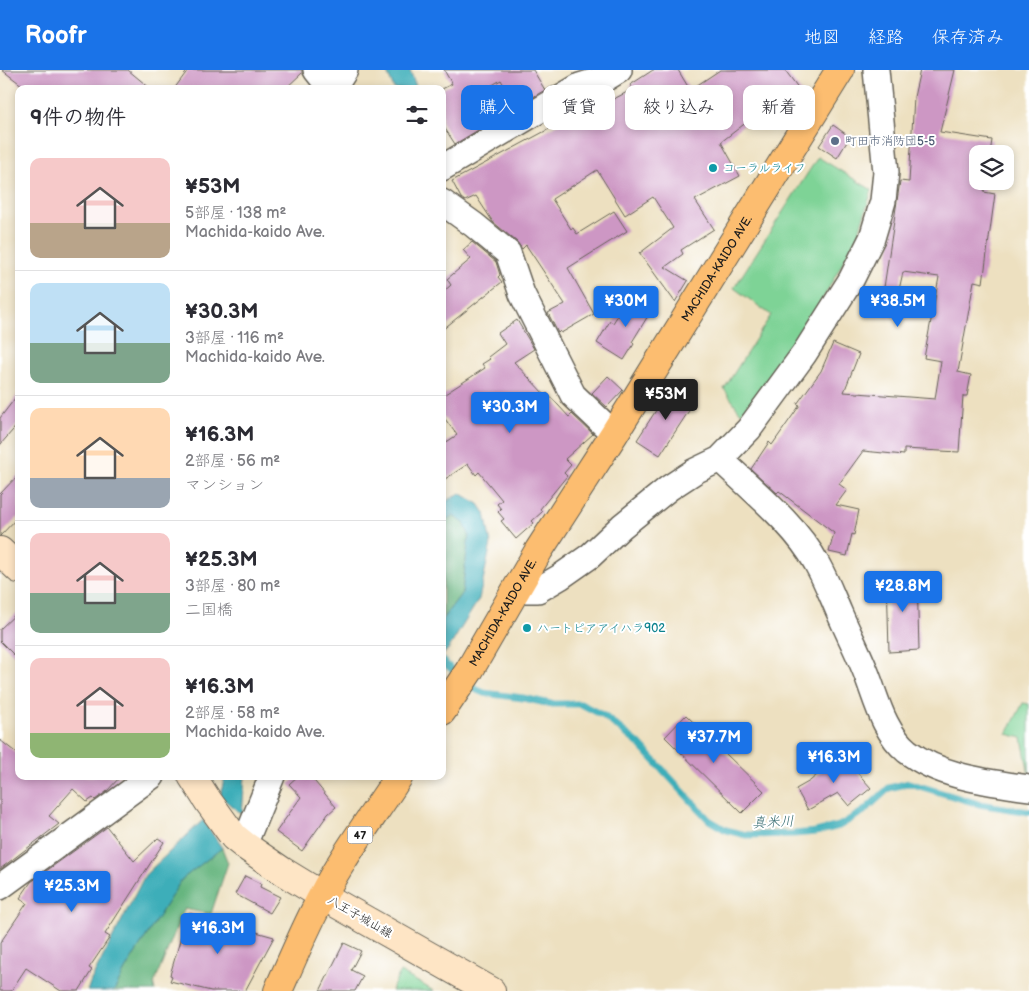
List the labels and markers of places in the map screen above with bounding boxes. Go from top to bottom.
place label: 町田市消防団5-5 [845,134,935,149]
marker: 町田市消防団5-5 [829,135,841,147]
place label: コーラルライフ [723,161,806,176]
marker: コーラルライフ [707,162,719,174]
pin: ¥30M [596,286,656,328]
pin: ¥38.5M [857,286,939,328]
pin: ¥53M [636,378,696,421]
pin: ¥30.3M [469,392,551,434]
pin: ¥28.8M [862,570,944,613]
place label: ハートピアアイハラ902 [537,621,665,636]
marker: ハートピアアイハラ902 [521,622,533,634]
pin: ¥37.7M [673,722,755,764]
pin: ¥16.3M [793,742,875,784]
pin: ¥25.3M [31,870,113,913]
pin: ¥16.3M [177,912,259,955]

